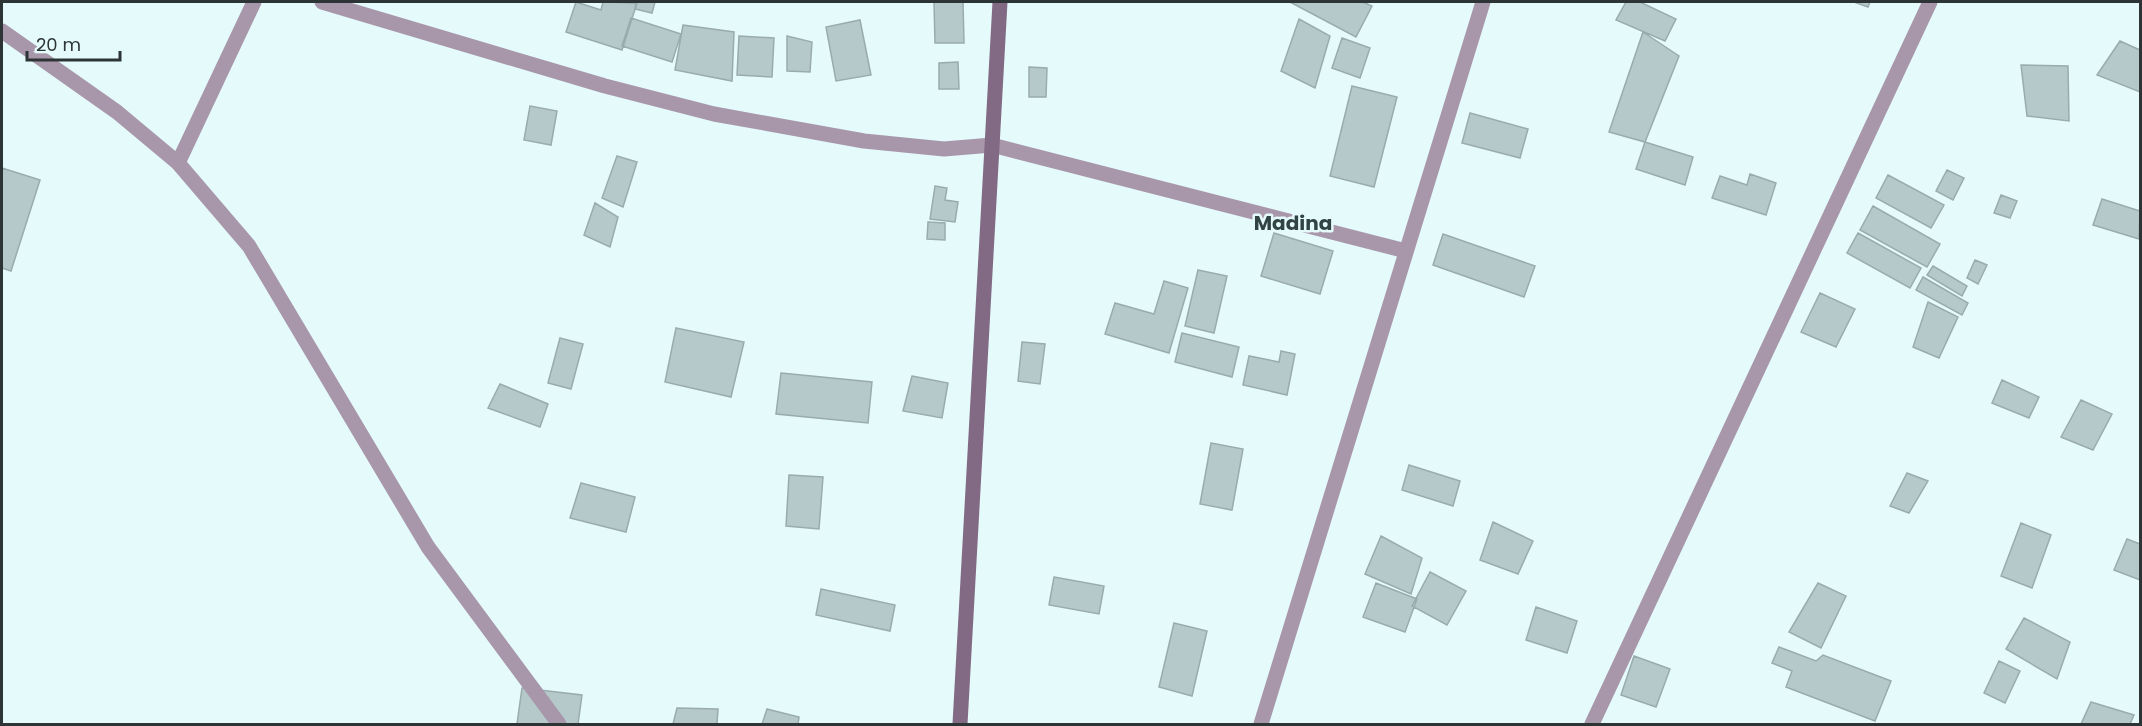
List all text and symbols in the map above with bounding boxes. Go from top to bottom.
scale bar [27,24,120,62]
text: 20 m [36,32,81,57]
district label: Madina [1254,209,1332,237]

